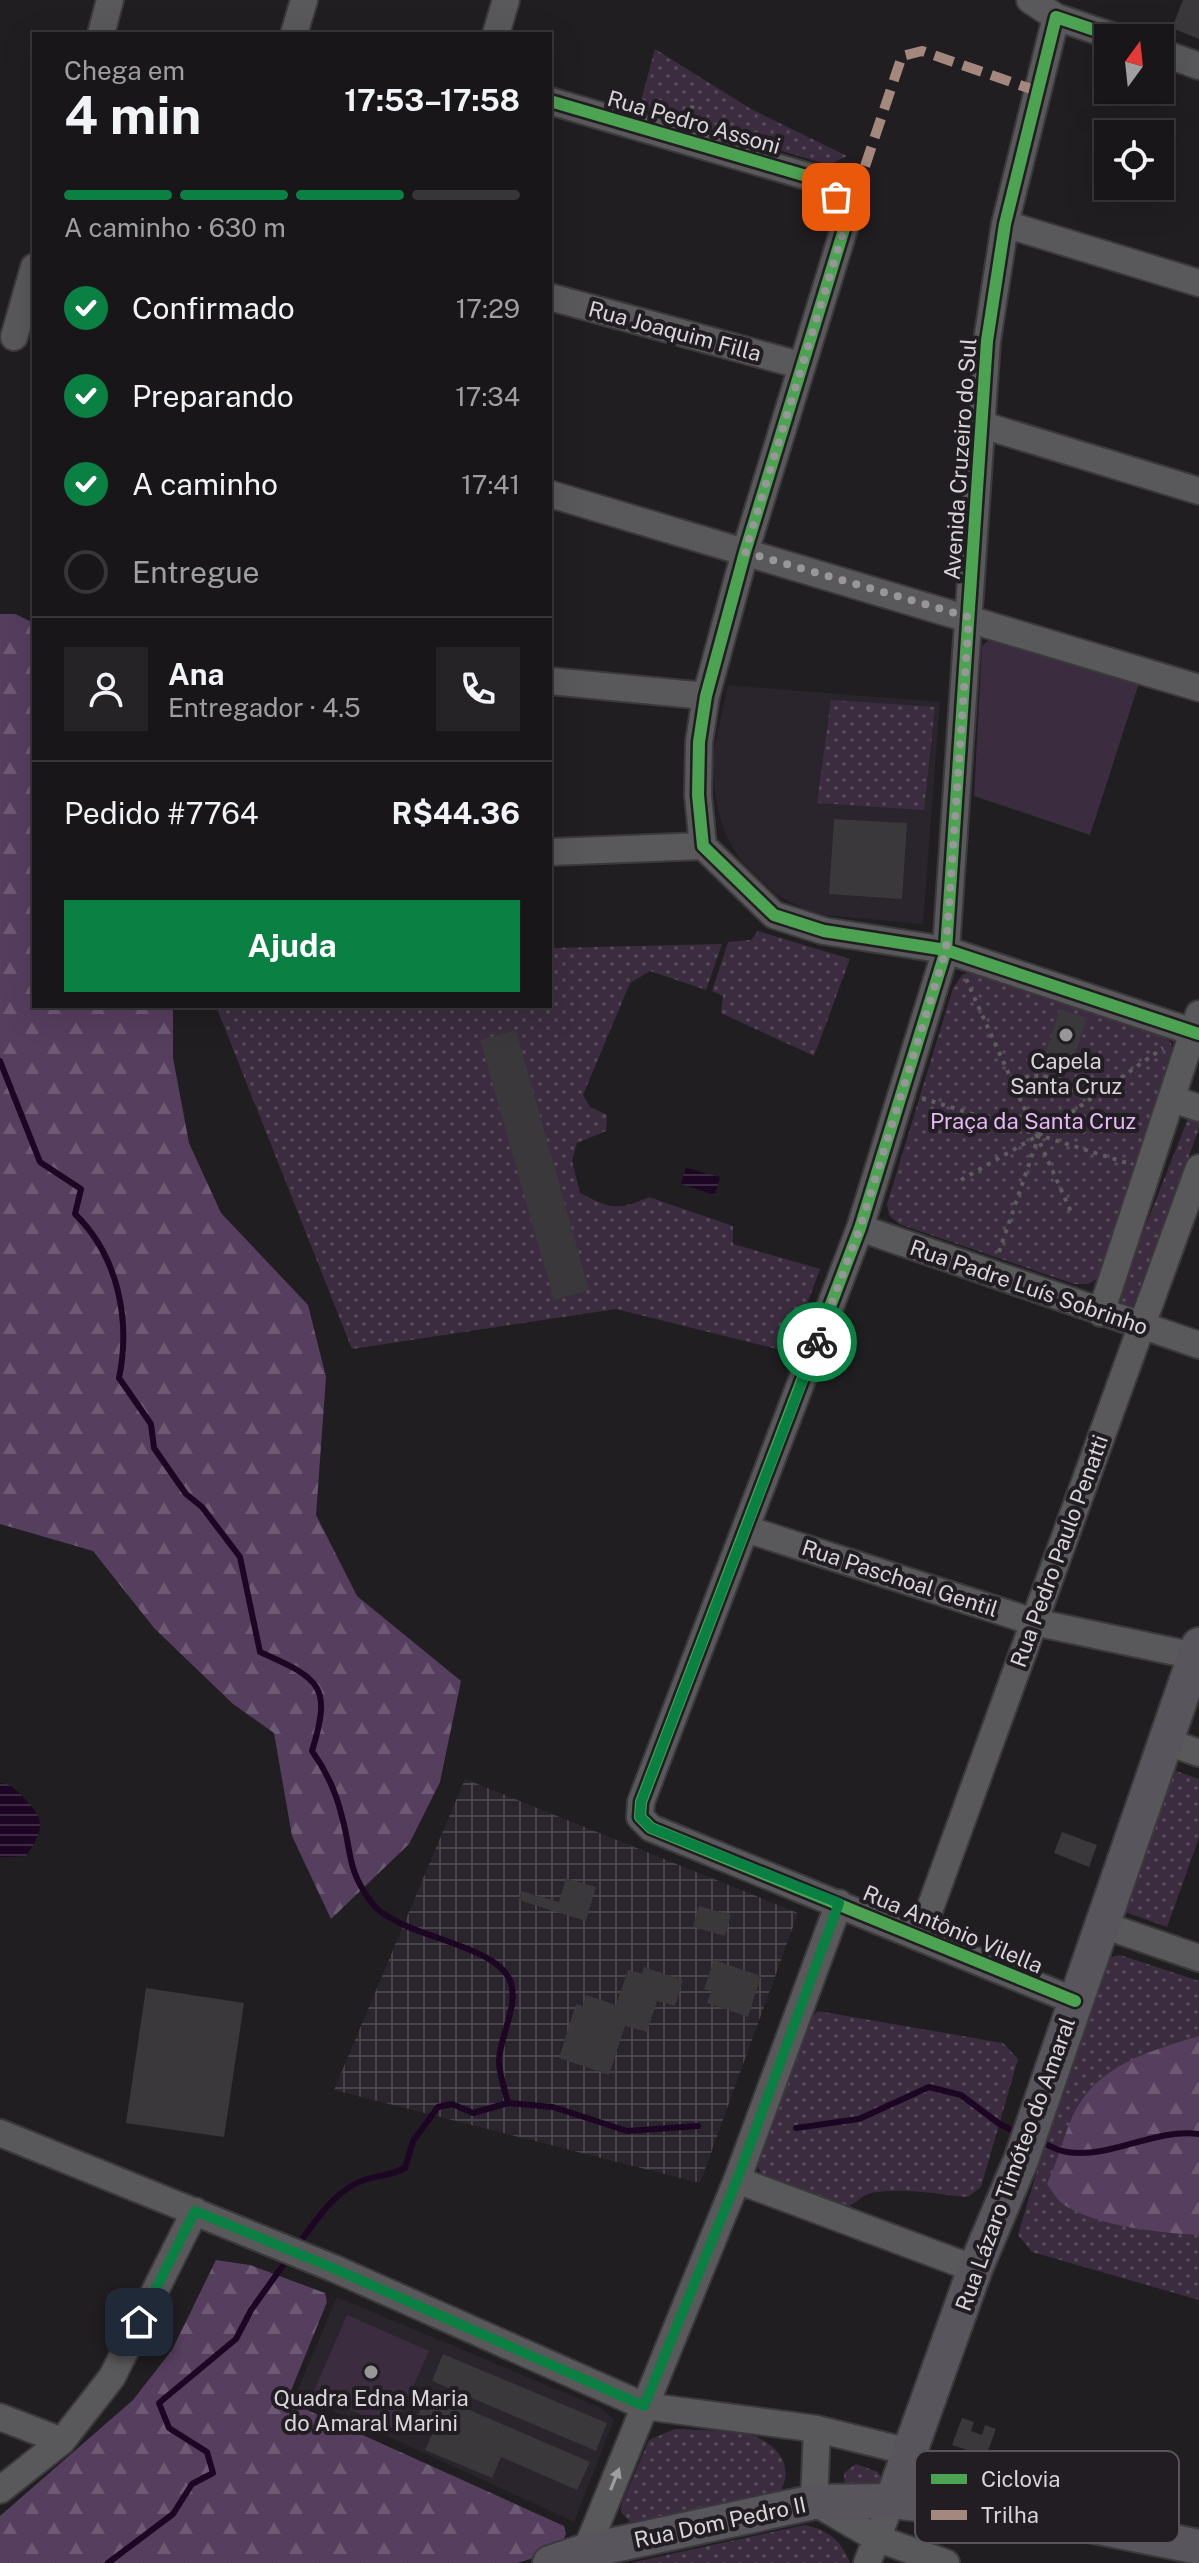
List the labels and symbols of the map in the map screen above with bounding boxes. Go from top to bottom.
north arrow [1094,24,1174,104]
street label: Rua Pedro Assoni [605,85,783,159]
pin [802,163,870,231]
street label: Rua Joaquim Filla [586,295,764,367]
street label: Avenida Cruzeiro do Sul [939,337,981,581]
marker: Capela Santa Cruz [1057,1026,1075,1044]
place label: Capela Santa Cruz [1010,1048,1122,1099]
park label: Praça da Santa Cruz [930,1108,1136,1134]
street label: Rua Padre Luís Sobrinho [907,1234,1151,1340]
courier [777,1302,857,1382]
street label: Rua Pedro Paulo Penatti [1005,1431,1113,1671]
street label: Rua Paschoal Gentil [799,1534,1001,1622]
street label: Rua Antônio Vilella [859,1879,1047,1979]
street label: Rua Lázaro Timóteo do Amaral [950,2014,1080,2314]
pin [105,2288,173,2356]
marker: Quadra Edna Maria do Amaral Marini [362,2363,380,2381]
place label: Quadra Edna Maria do Amaral Marini [273,2385,469,2436]
legend [915,2451,1179,2543]
text: Ciclovia [981,2466,1060,2492]
one-way arrow [609,2467,622,2491]
street label: Rua Dom Pedro II [632,2491,808,2553]
text: Trilha [981,2502,1039,2528]

